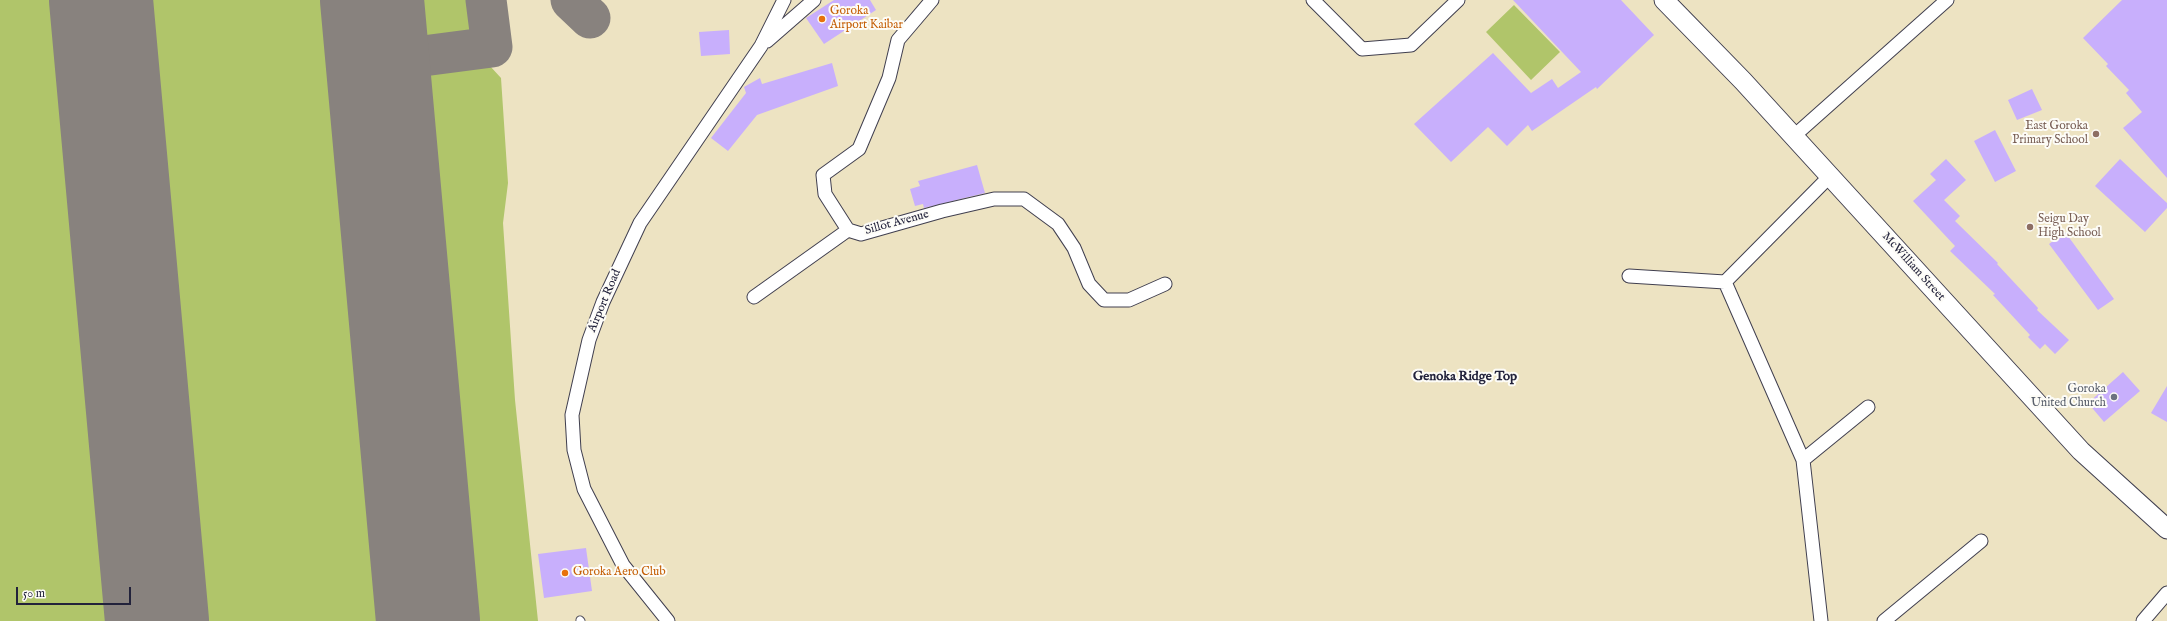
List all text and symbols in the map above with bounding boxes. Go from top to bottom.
place label: Goroka Airport Kaibar [830,5,903,33]
marker: Goroka Airport Kaibar [817,14,827,24]
place label: East Goroka Primary School [2012,120,2088,148]
marker: East Goroka Primary School [2091,129,2101,139]
street label: Sillot Avenue [863,208,931,238]
place label: Seigu Day High School [2038,213,2101,241]
marker: Seigu Day High School [2025,222,2035,232]
street label: McWilliam Street [1878,230,1948,304]
street label: Airport Road [585,267,625,335]
district label: Genoka Ridge Top [1413,369,1517,385]
place label: Goroka United Church [2031,383,2106,411]
marker: Goroka United Church [2109,392,2119,402]
place label: Goroka Aero Club [573,566,666,580]
marker: Goroka Aero Club [560,568,570,578]
scale bar [18,579,133,605]
text: 50 m [23,586,45,601]

